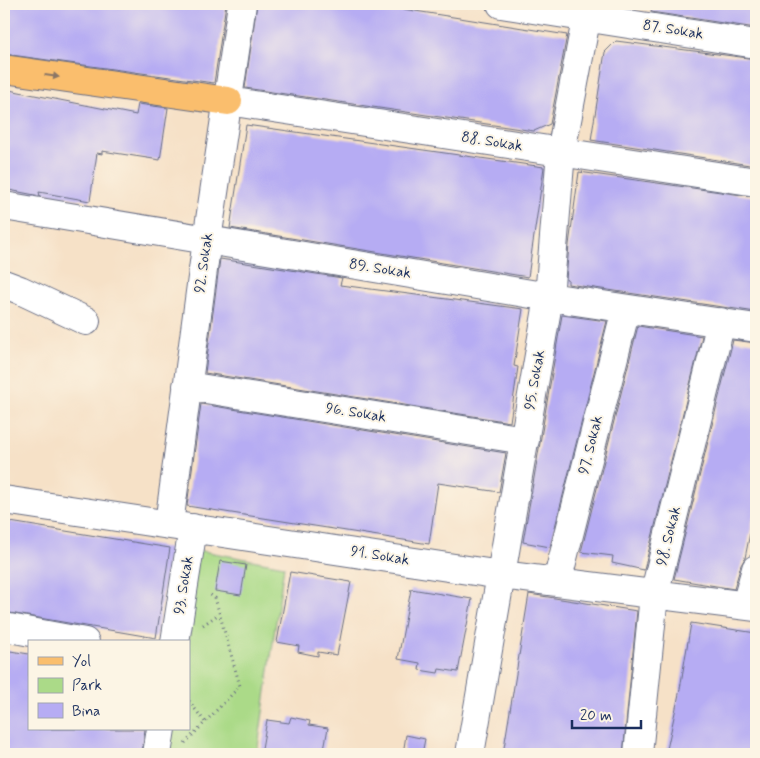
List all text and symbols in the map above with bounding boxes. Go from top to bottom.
street label: 87. Sokak [641,15,705,45]
one-way arrow [44,72,60,80]
street label: 88. Sokak [460,127,524,157]
street label: 92. Sokak [190,232,218,294]
street label: 89. Sokak [348,254,412,284]
street label: 95. Sokak [520,348,550,412]
street label: 96. Sokak [324,398,388,428]
street label: 97. Sokak [574,413,608,477]
street label: 98. Sokak [652,504,686,568]
street label: 91. Sokak [349,542,411,570]
street label: 93. Sokak [170,554,198,616]
legend [28,640,190,730]
text: Yol [72,652,91,672]
text: Park [72,676,102,696]
scale bar [572,698,641,730]
text: Bina [72,702,100,722]
text: 20 m [580,706,612,726]

